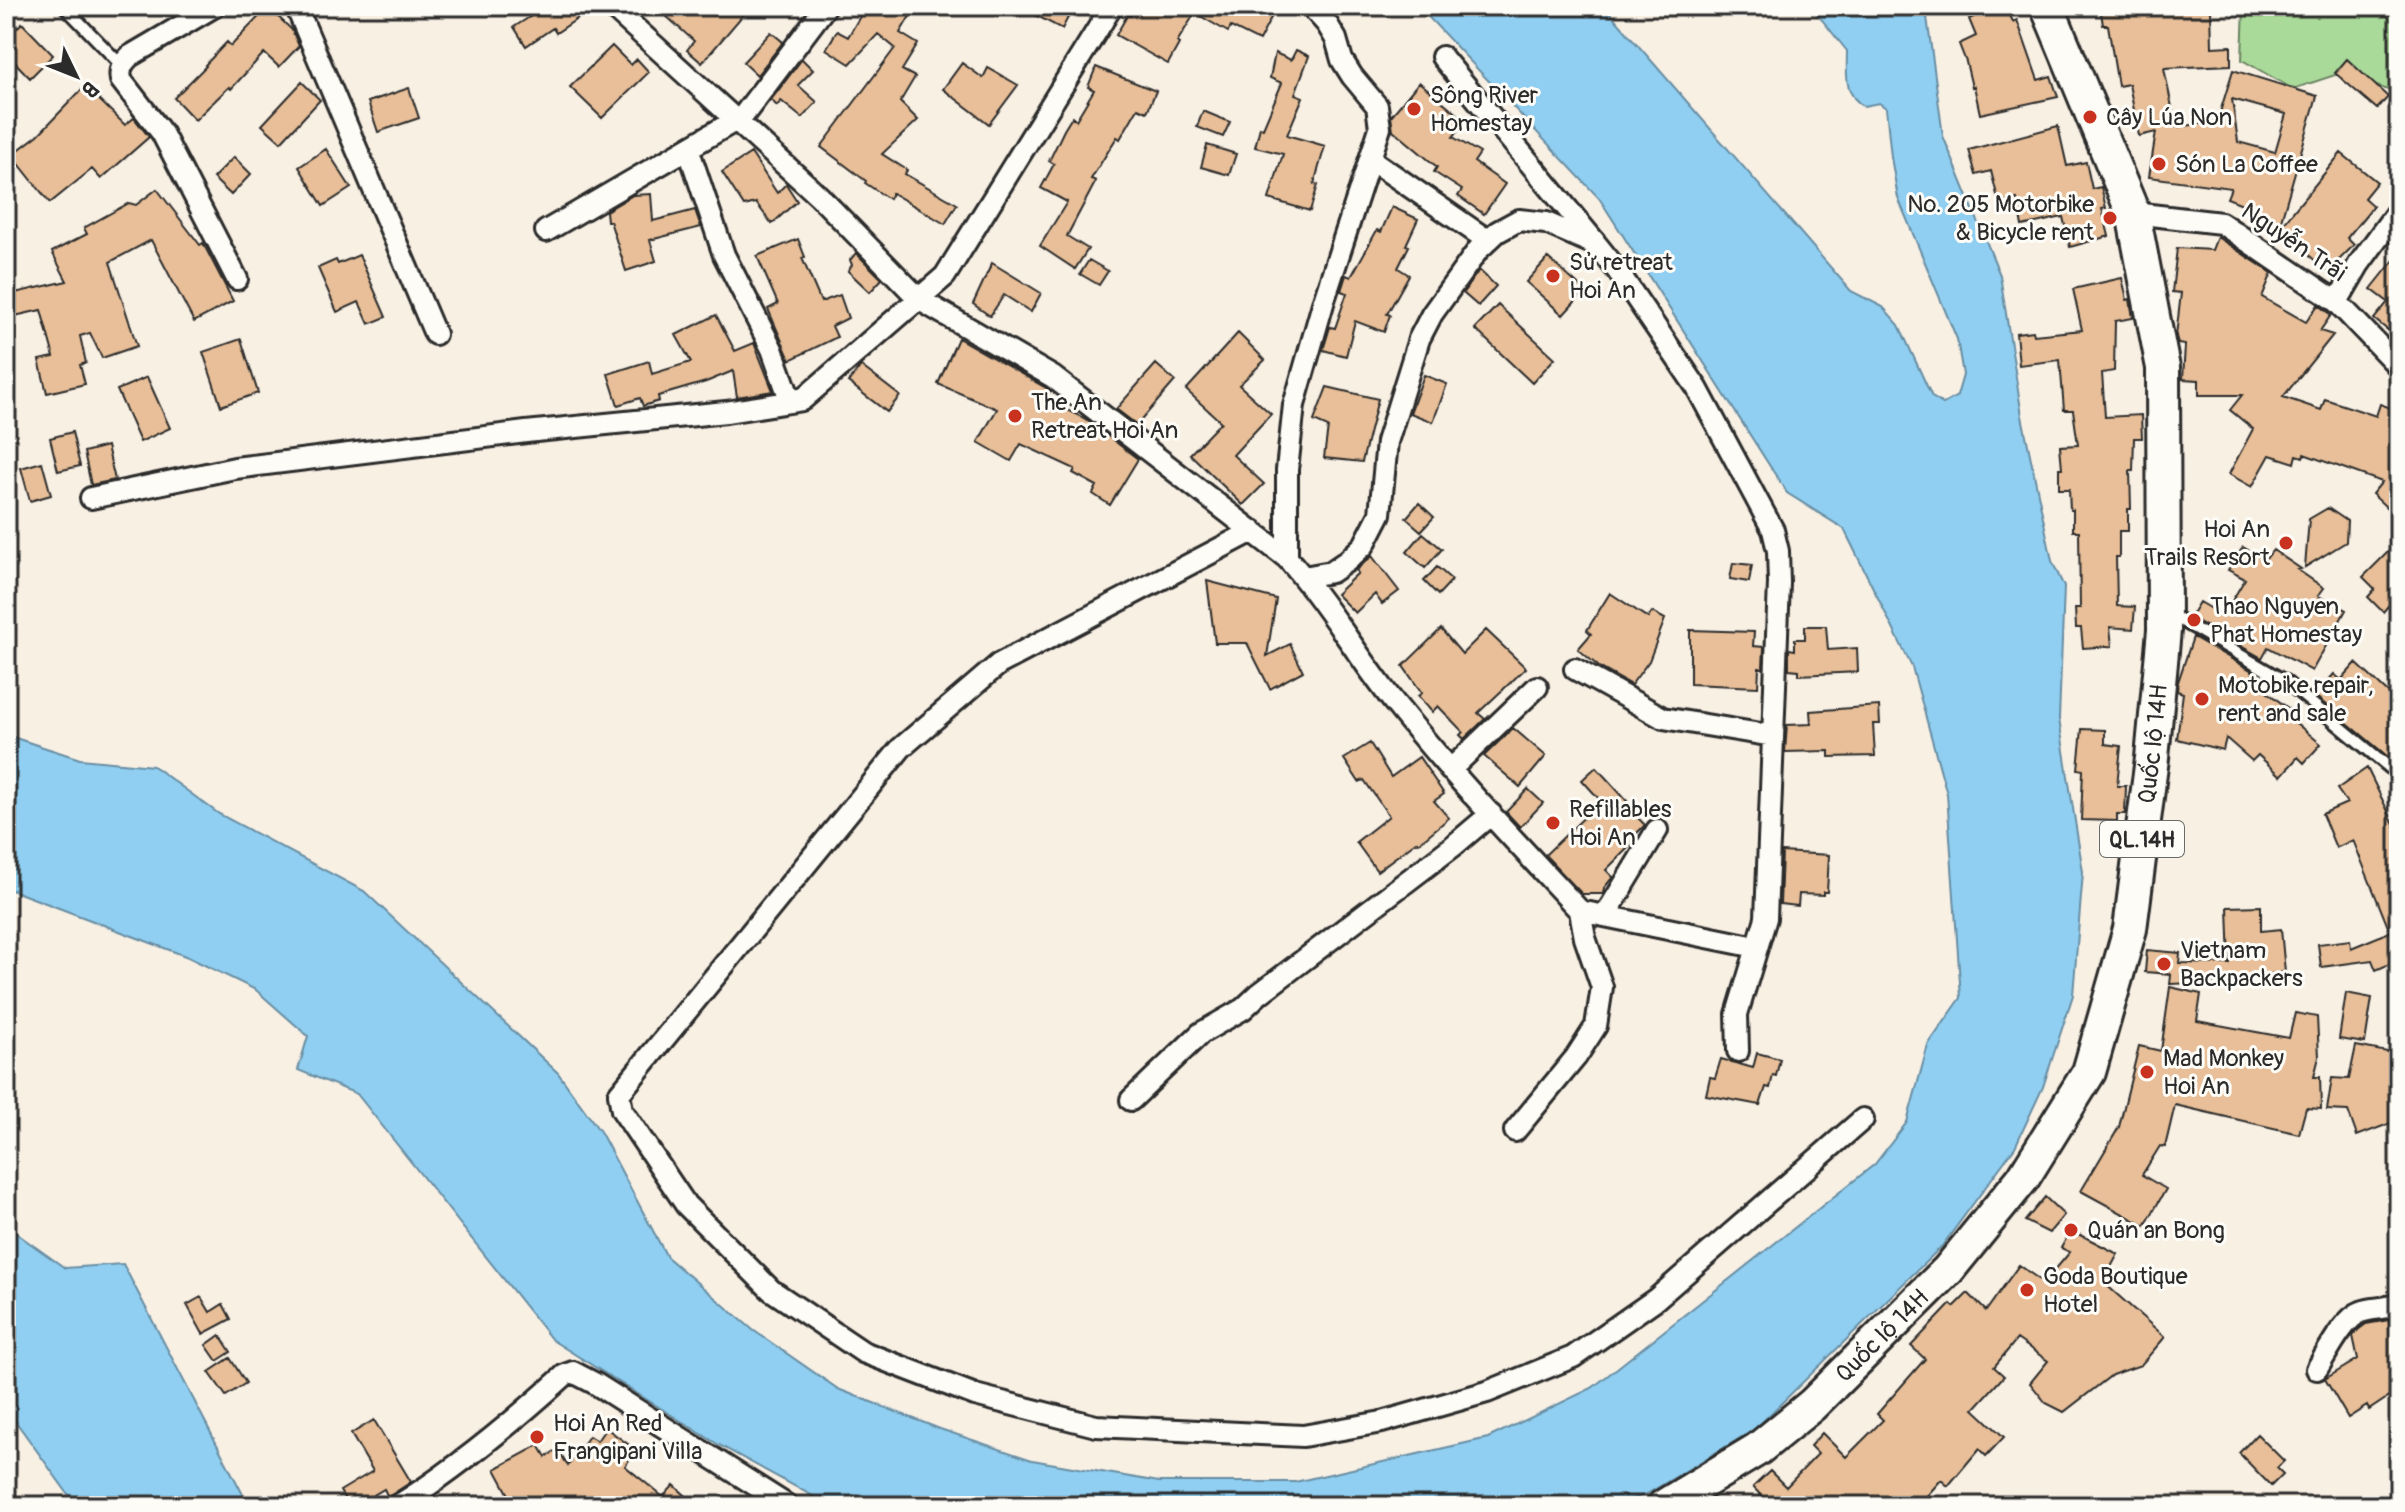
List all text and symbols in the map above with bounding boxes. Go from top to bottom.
north arrow [36,36,116,116]
text: B [75,75,104,103]
place label: Sông River Homestay [1430,81,1539,138]
marker: Sông River Homestay [1405,100,1423,118]
place label: Cây Lúa Non [2106,103,2232,132]
marker: Cây Lúa Non [2081,108,2099,126]
place label: Són La Coffee [2175,150,2318,179]
marker: Són La Coffee [2150,155,2168,173]
place label: No. 205 Motorbike & Bicycle rent [1907,190,2094,247]
street label: Nguyễn Trãi [2236,197,2352,288]
marker: No. 205 Motorbike & Bicycle rent [2101,209,2119,227]
place label: Sử retreat Hoi An [1569,248,1673,305]
marker: Sử retreat Hoi An [1544,267,1562,285]
place label: The An Retreat Hoi An [1031,388,1178,445]
marker: The An Retreat Hoi An [1006,407,1024,425]
place label: Hoi An Trails Resort [2144,515,2270,572]
marker: Hoi An Trails Resort [2277,534,2295,552]
place label: Thao Nguyen Phat Homestay [2210,592,2362,649]
marker: Thao Nguyen Phat Homestay [2185,611,2203,629]
place label: Motobike repair, rent and sale [2218,671,2374,728]
street label: Quốc lộ 14H [2132,683,2174,805]
marker: Motobike repair, rent and sale [2193,690,2211,708]
place label: Refillables Hoi An [1569,795,1672,852]
marker: Refillables Hoi An [1544,814,1562,832]
road number: QL.14H [2100,821,2184,857]
place label: Vietnam Backpackers [2180,936,2303,993]
marker: Vietnam Backpackers [2155,955,2173,973]
place label: Mad Monkey Hoi An [2163,1044,2284,1101]
marker: Mad Monkey Hoi An [2138,1063,2156,1081]
place label: Quán an Bong [2087,1216,2225,1245]
marker: Quán an Bong [2062,1221,2080,1239]
place label: Goda Boutique Hotel [2043,1262,2188,1319]
marker: Goda Boutique Hotel [2018,1281,2036,1299]
street label: Quốc lộ 14H [1829,1283,1935,1389]
place label: Hoi An Red Frangipani Villa [553,1409,702,1466]
marker: Hoi An Red Frangipani Villa [528,1428,546,1446]

